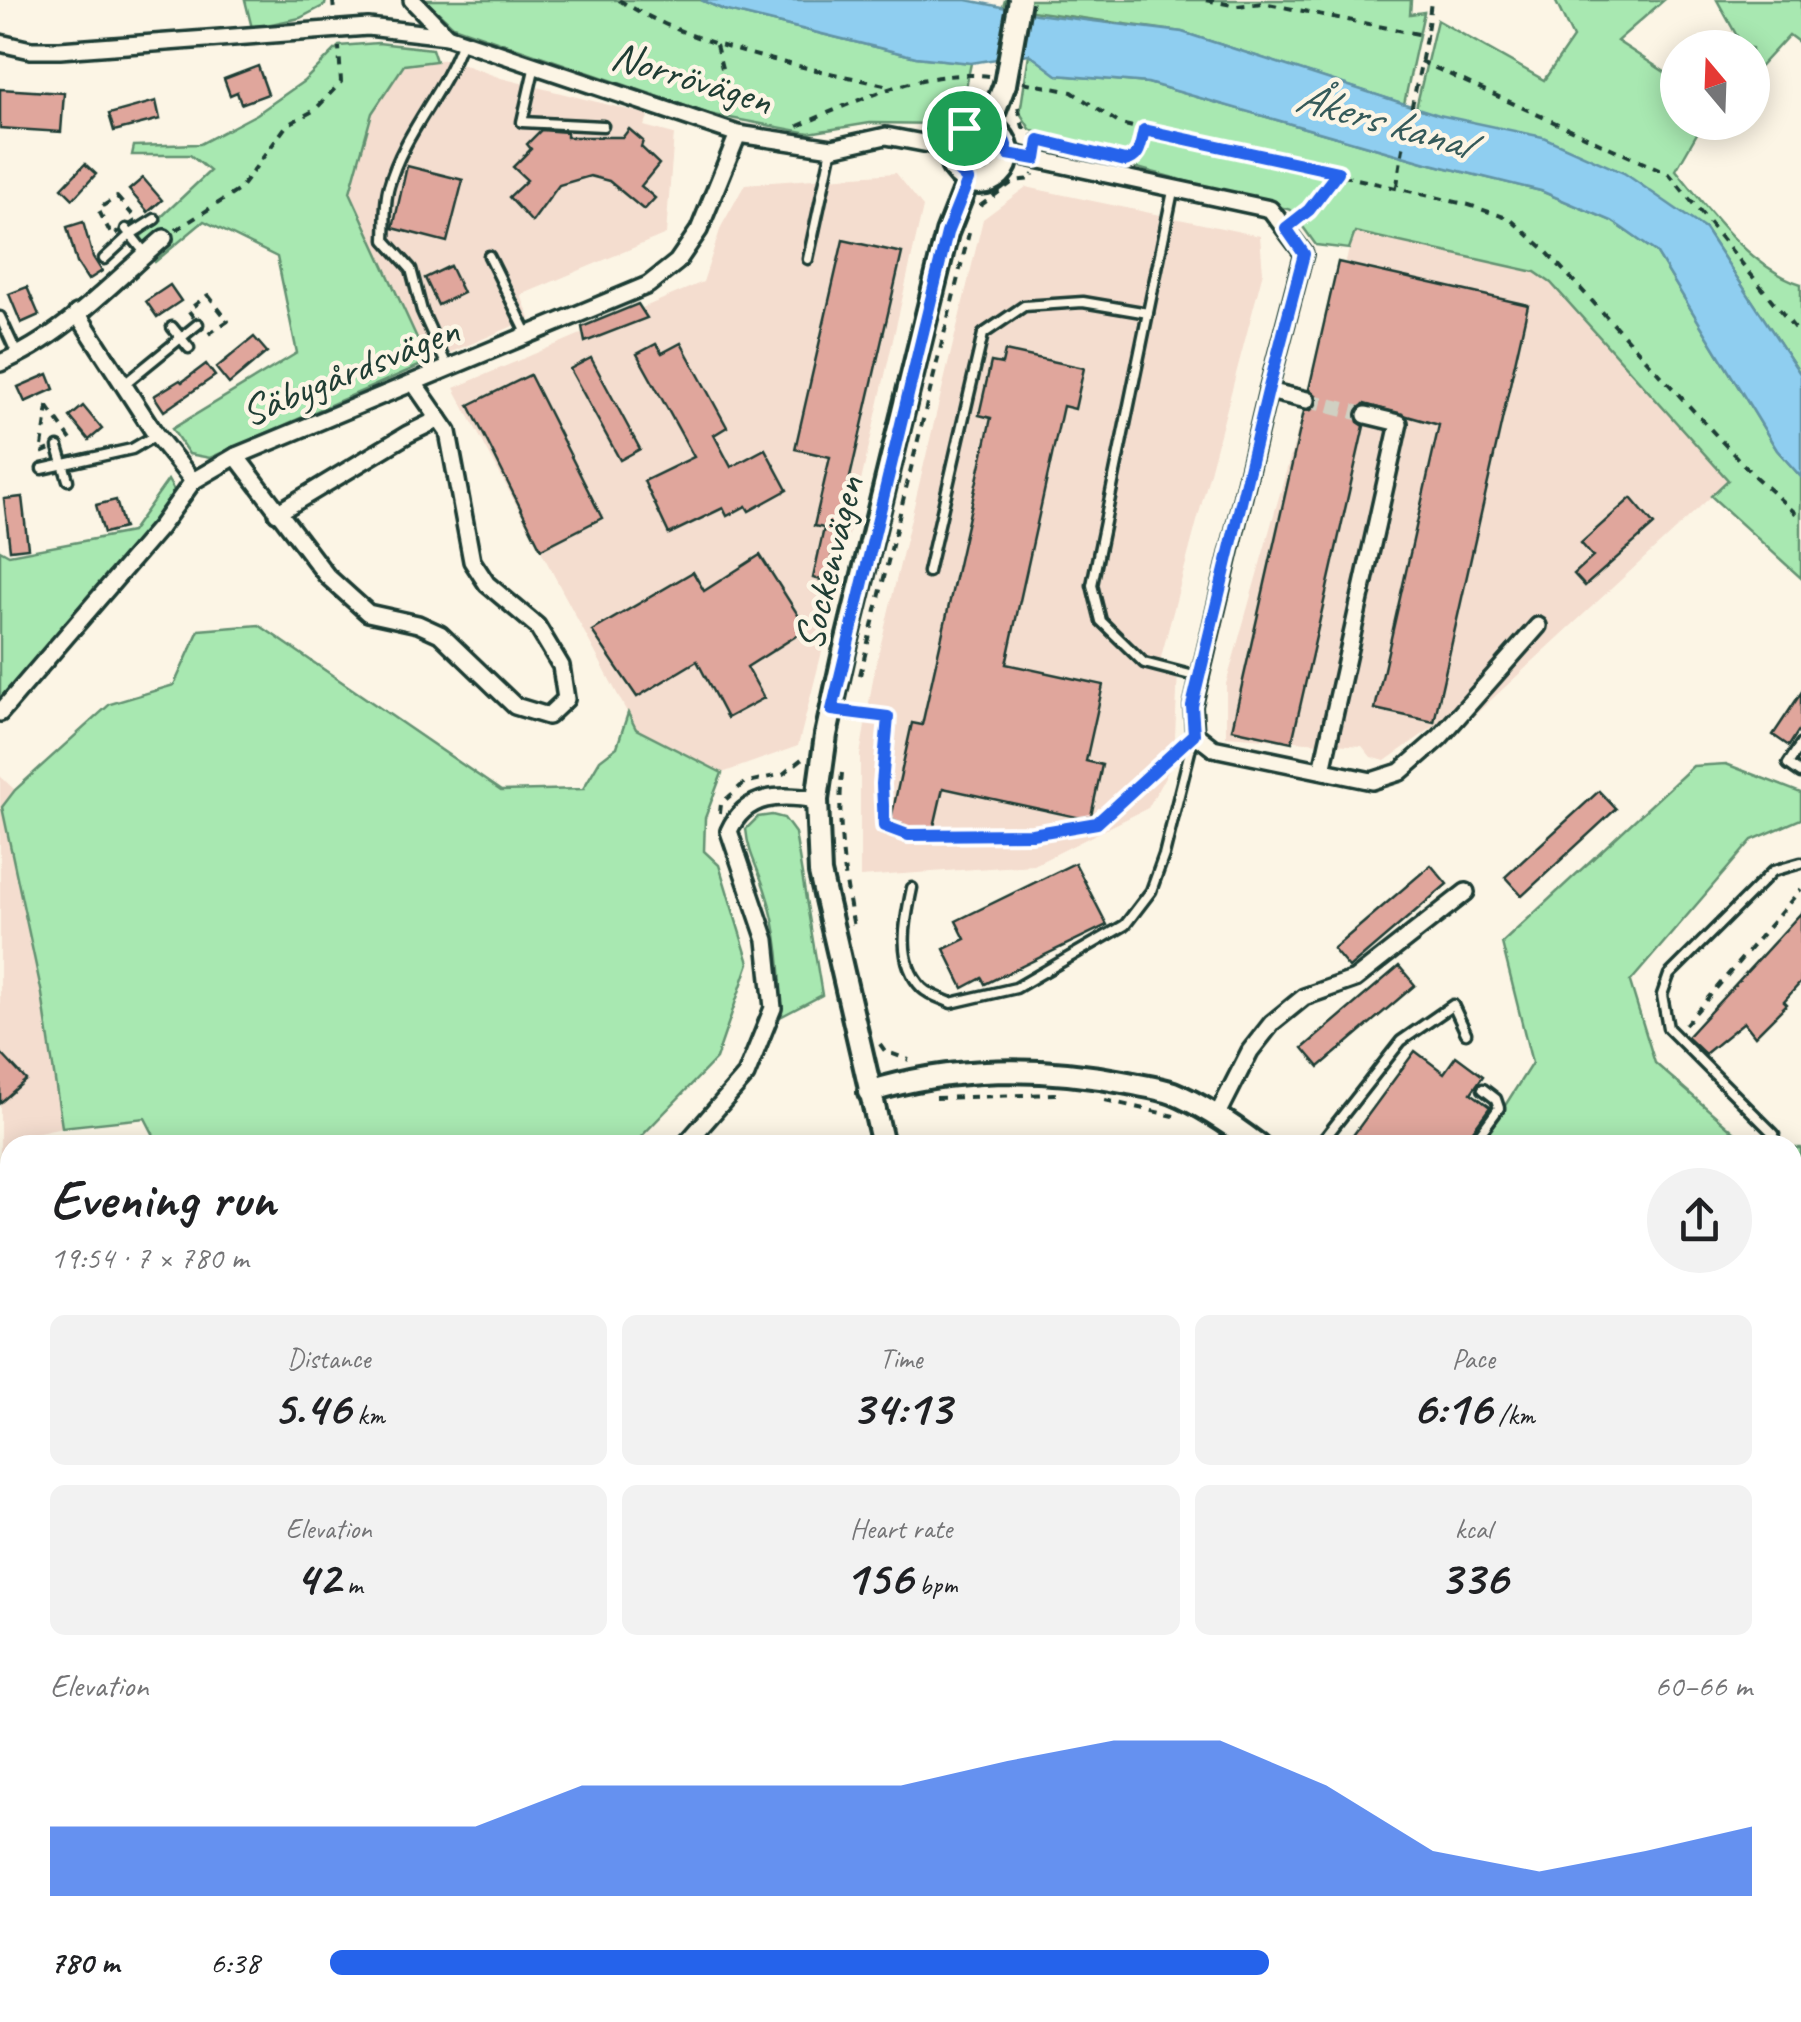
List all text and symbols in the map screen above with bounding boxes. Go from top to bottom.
street label: Norrövägen [605,29,780,128]
north arrow [1660,30,1770,140]
map controls [1660,30,1770,140]
water label: Åkers kanal [1290,68,1490,176]
pin [922,86,1007,171]
icon: arrive [937,101,992,156]
street label: Säbygårdsvägen [233,303,468,439]
street label: Sockenvägen [782,469,876,655]
text: Evening run [50,1164,275,1234]
button: share [1647,1168,1752,1273]
text: 19:54 · 7 × 780 m [50,1237,248,1278]
text: Distance [287,1341,370,1376]
text: Time [880,1341,922,1376]
text: Pace [1452,1341,1495,1376]
text: 5.46 [273,1376,350,1439]
text: 34:13 [851,1376,951,1439]
text: 6:16 [1412,1376,1491,1439]
text: km [350,1397,385,1432]
text: /km [1491,1397,1535,1432]
text: Elevation [286,1511,372,1546]
text: Heart rate [850,1511,952,1546]
text: kcal [1455,1511,1492,1546]
text: 42 [295,1546,340,1609]
text: 156 [845,1546,912,1609]
text: 336 [1439,1546,1508,1609]
text: m [340,1567,362,1602]
text: bpm [912,1567,957,1602]
text: Elevation [50,1665,148,1706]
text: 60–66 m [1654,1665,1752,1706]
text: 780 m [50,1942,119,1983]
text: 6:38 [210,1942,260,1983]

